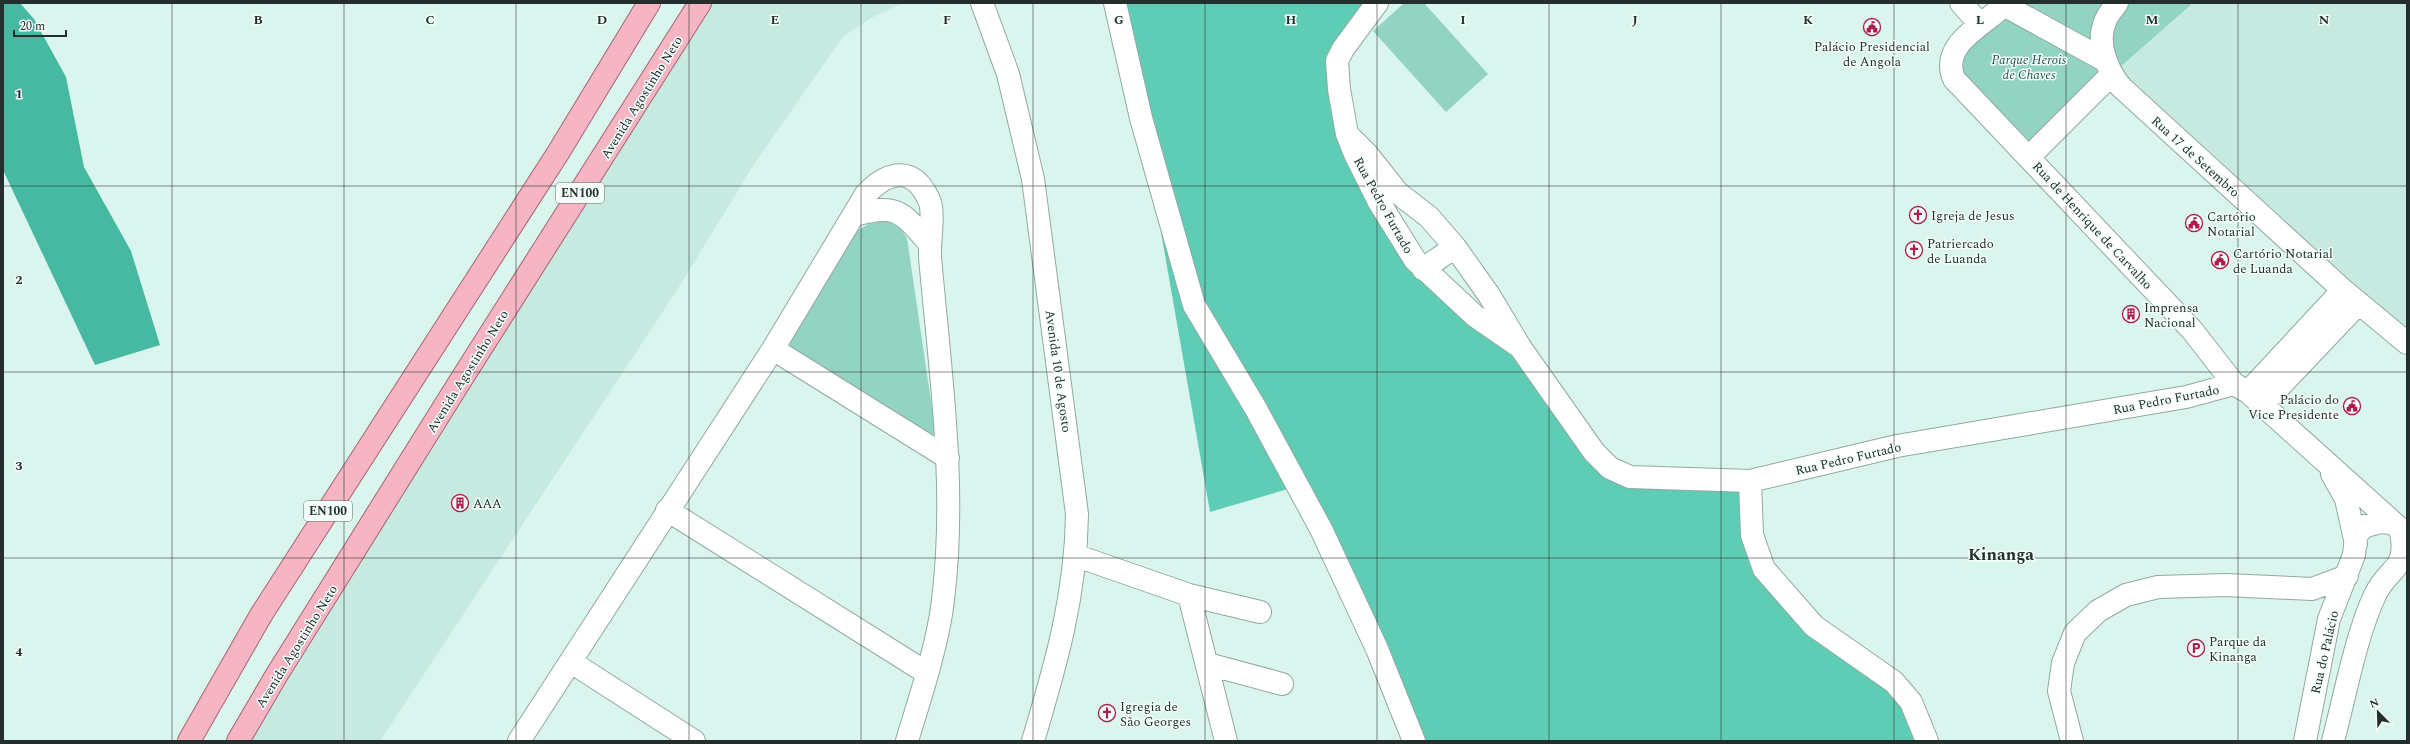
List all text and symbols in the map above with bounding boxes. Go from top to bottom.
text: B [253,10,263,30]
text: C [425,10,435,30]
text: D [597,10,607,30]
text: E [771,10,780,30]
text: F [943,10,951,30]
text: G [1114,10,1124,30]
text: H [1286,10,1297,30]
text: I [1460,10,1466,30]
text: J [1632,10,1638,30]
text: K [1803,10,1813,30]
text: L [1976,10,1984,30]
text: M [2146,10,2159,30]
text: N [2319,10,2330,30]
scale bar [14,12,66,38]
text: 20 m [20,17,45,36]
public building icon: Palácio Presidencial de Angola [1862,17,1882,37]
street label: Avenida Agostinho Neto [596,32,688,163]
place label: Palácio Presidencial de Angola [1814,37,1930,72]
park label: Parque Herois de Chaves [1992,50,2067,85]
text: 1 [15,84,23,104]
street label: Rua 17 de Setembro [2146,111,2244,202]
street label: Rua Pedro Furtado [1348,153,1418,258]
street label: Rua de Henrique de Carvalho [2027,157,2157,294]
road number: EN100 [556,183,604,203]
church icon: Igreja de Jesus [1908,205,1928,225]
place label: Igreja de Jesus [1931,206,2015,226]
place label: Cartório Notarial [2207,207,2256,242]
public building icon: Cartório Notarial [2184,213,2204,233]
place label: Patriercado de Luanda [1927,234,1994,269]
church icon: Patriercado de Luanda [1904,240,1924,260]
place label: Cartório Notarial de Luanda [2233,244,2333,279]
public building icon: Cartório Notarial de Luanda [2210,250,2230,270]
text: 2 [15,270,23,290]
place label: Imprensa Nacional [2144,298,2199,333]
building icon: Imprensa Nacional [2121,304,2141,324]
street label: Avenida Agostinho Neto [422,306,514,437]
street label: Avenida 10 de Agosto [1039,308,1077,434]
street label: Rua Pedro Furtado [2111,380,2221,420]
place label: Palácio do Vice Presidente [2248,390,2339,425]
public building icon: Palácio do Vice Presidente [2342,396,2362,416]
street label: Rua Pedro Furtado [1793,437,1903,481]
text: 3 [15,456,23,476]
building icon: AAA [450,493,470,513]
place label: AAA [473,494,502,514]
road number: EN100 [304,501,352,521]
district label: Kinanga [1968,542,2034,568]
street label: Avenida Agostinho Neto [251,581,343,712]
street label: Rua do Palácio [2306,609,2344,696]
place label: Parque da Kinanga [2209,632,2267,667]
parking icon: Parque da Kinanga [2186,638,2206,658]
text: 4 [15,642,23,662]
north arrow [2358,692,2398,732]
text: N [2367,694,2382,713]
place label: Igregia de São Georges [1120,697,1191,732]
church icon: Igregia de São Georges [1097,703,1117,723]

